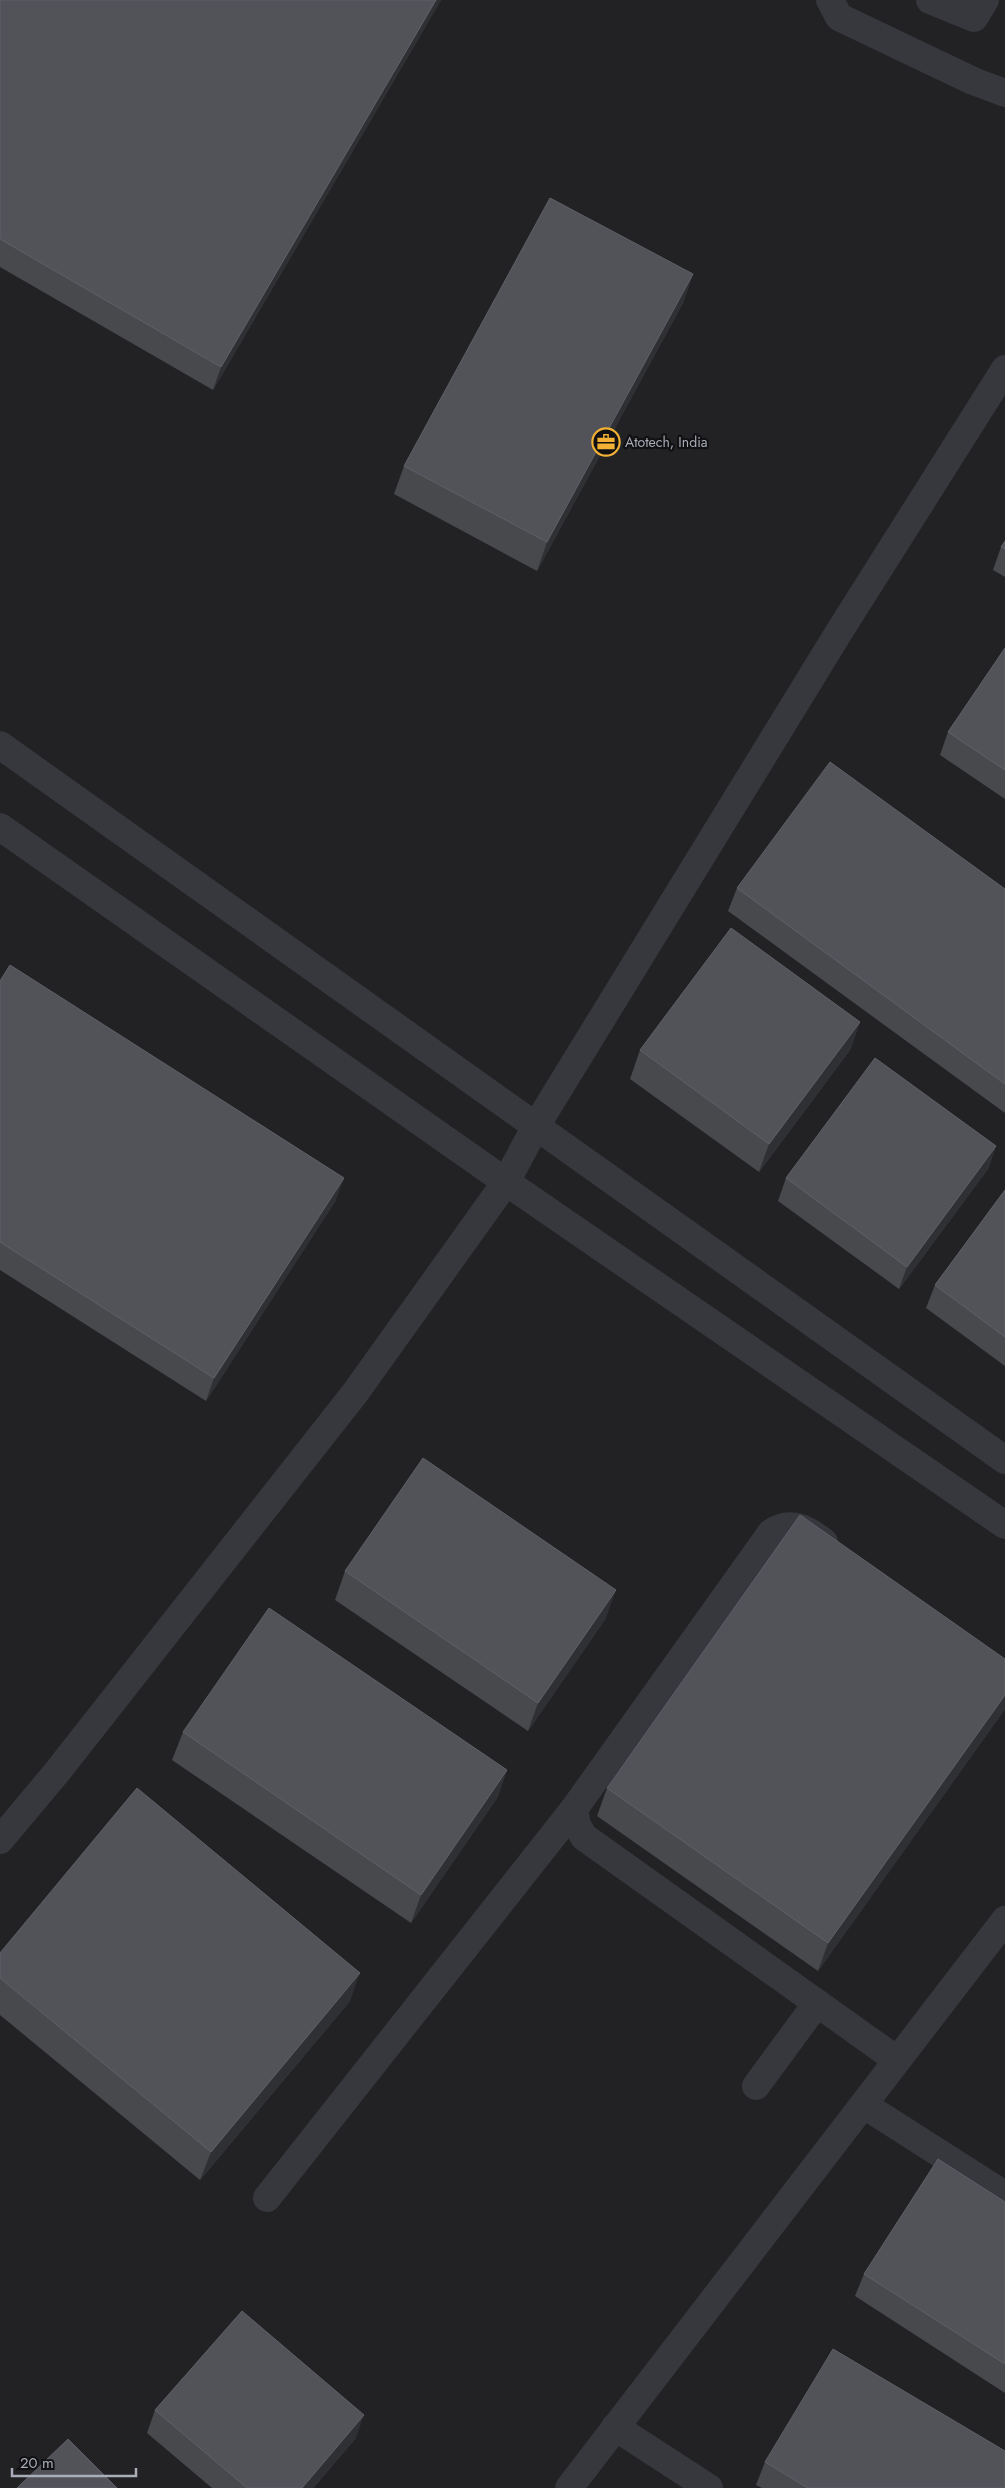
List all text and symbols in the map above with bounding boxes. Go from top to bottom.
office icon: Atotech, India [591,427,621,457]
place label: Atotech, India [625,432,708,452]
scale bar [12,2446,136,2478]
text: 20 m [20,2452,54,2474]

